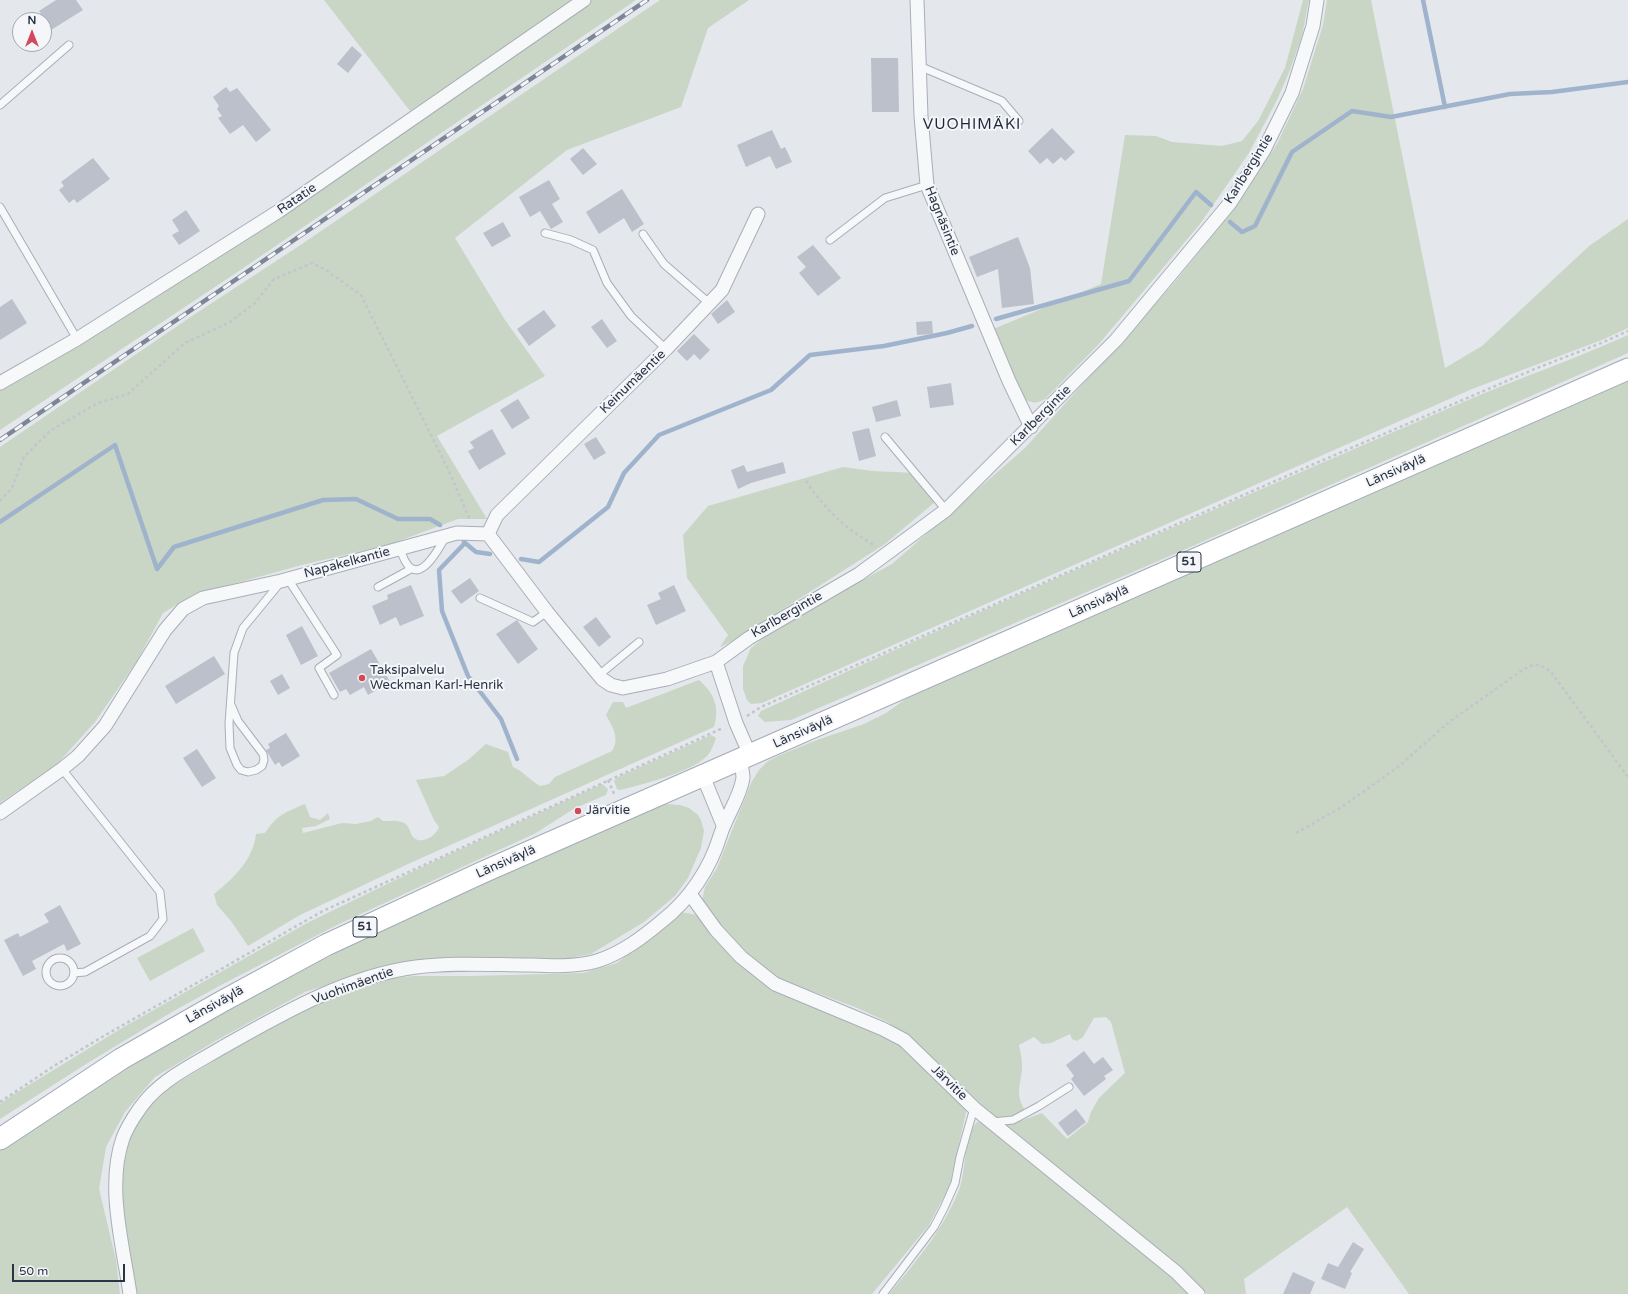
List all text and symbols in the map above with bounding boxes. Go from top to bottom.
north arrow [12,12,52,52]
text: N [28,14,36,27]
district label: VUOHIMÄKI [923,116,1021,134]
street label: Karlbergintie [1221,131,1277,207]
street label: Ratatie [274,180,320,218]
street label: Hagnäsintie [921,184,963,258]
street label: Keinumäentie [597,347,669,417]
street label: Karlbergintie [1007,382,1075,450]
street label: Länsiväylä [1364,451,1428,491]
street label: Napakelkantie [302,544,392,582]
road number: 51 [1177,552,1201,572]
street label: Länsiväylä [1067,582,1131,622]
street label: Karlbergintie [749,588,825,642]
place label: Taksipalvelu Weckman Karl-Henrik [370,663,503,694]
marker: Taksipalvelu Weckman Karl-Henrik [357,673,367,683]
street label: Länsiväylä [771,712,835,752]
place label: Järvitie [586,803,630,819]
marker: Järvitie [573,806,583,816]
street label: Länsiväylä [474,842,538,882]
road number: 51 [353,917,377,937]
street label: Vuohimäentie [310,964,396,1008]
street label: Länsiväylä [183,983,247,1027]
street label: Järvitie [928,1062,970,1104]
scale bar [14,1256,127,1282]
text: 50 m [19,1264,48,1278]

